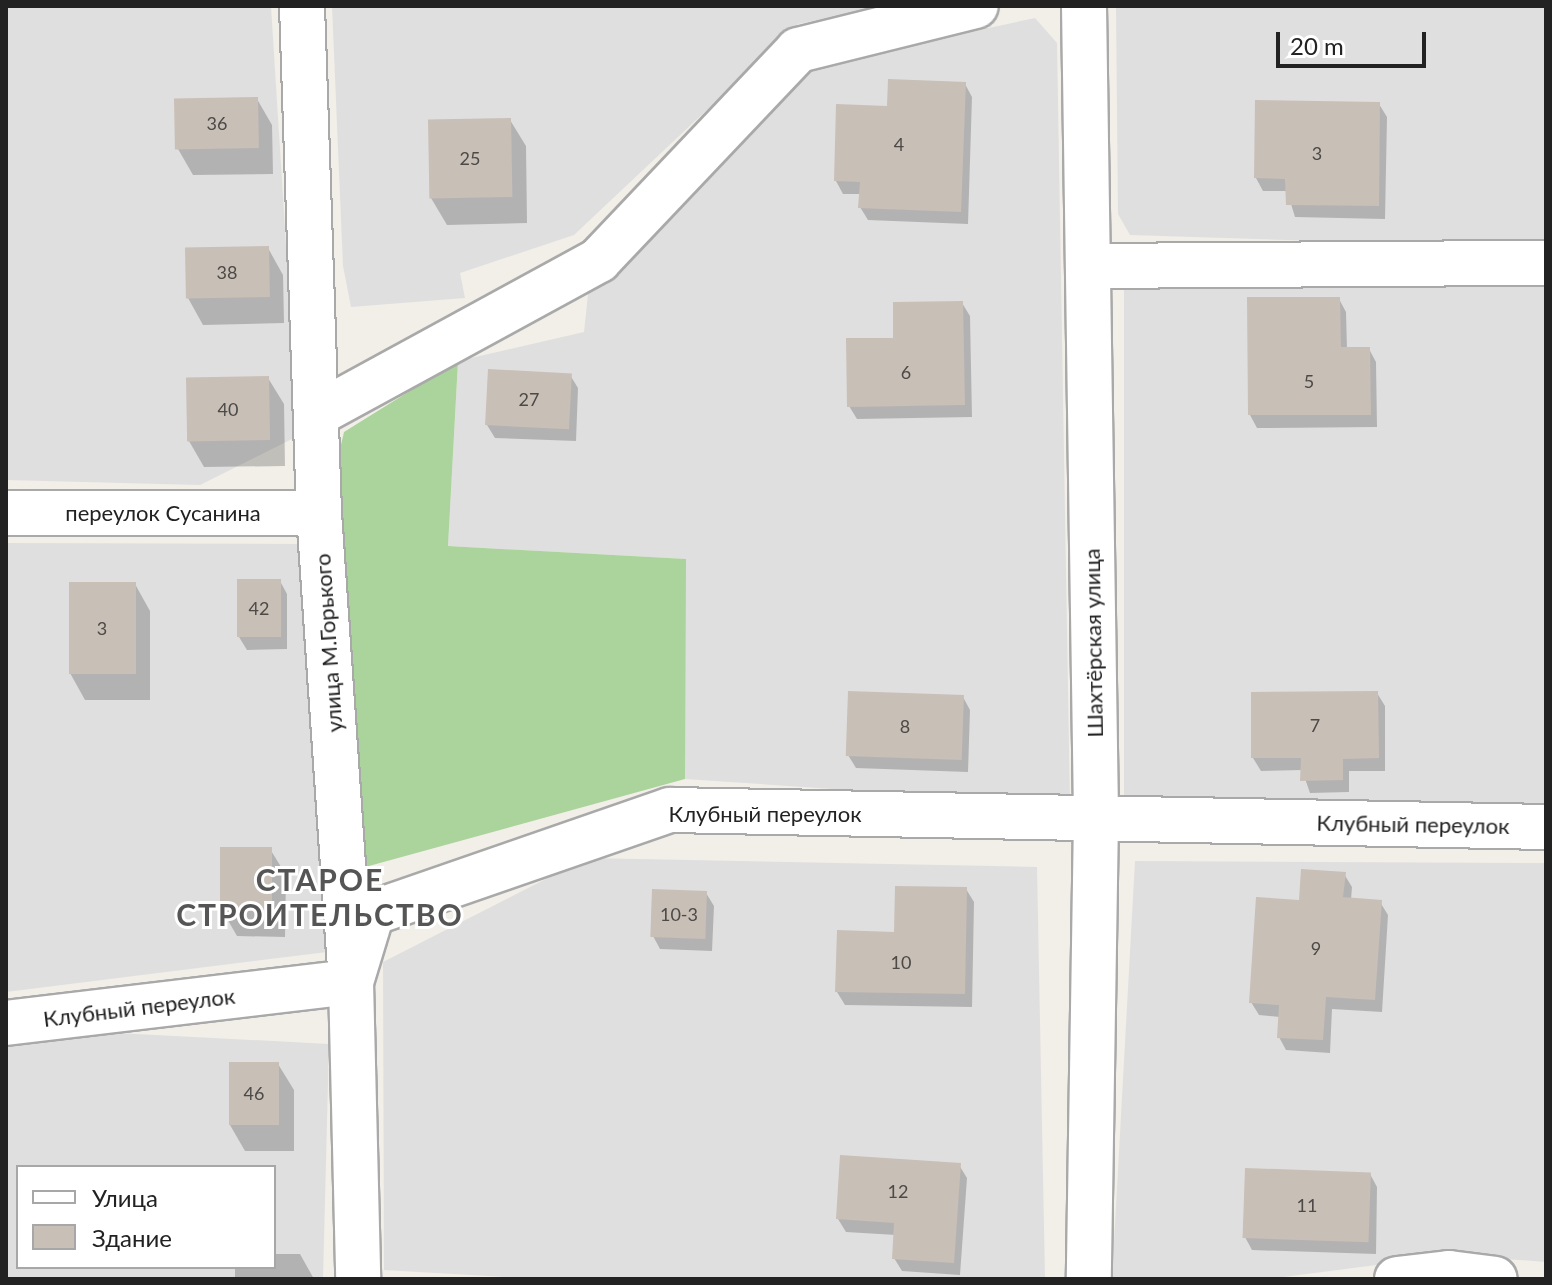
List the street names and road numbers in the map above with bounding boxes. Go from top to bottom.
street label: переулок Сусанина [65,500,261,526]
street label: Шахтёрская улица [1078,548,1108,738]
street label: улица М.Горького [309,553,347,733]
street label: Клубный переулок [668,801,862,827]
street label: Клубный переулок [1316,809,1510,839]
street label: Клубный переулок [42,982,236,1032]

